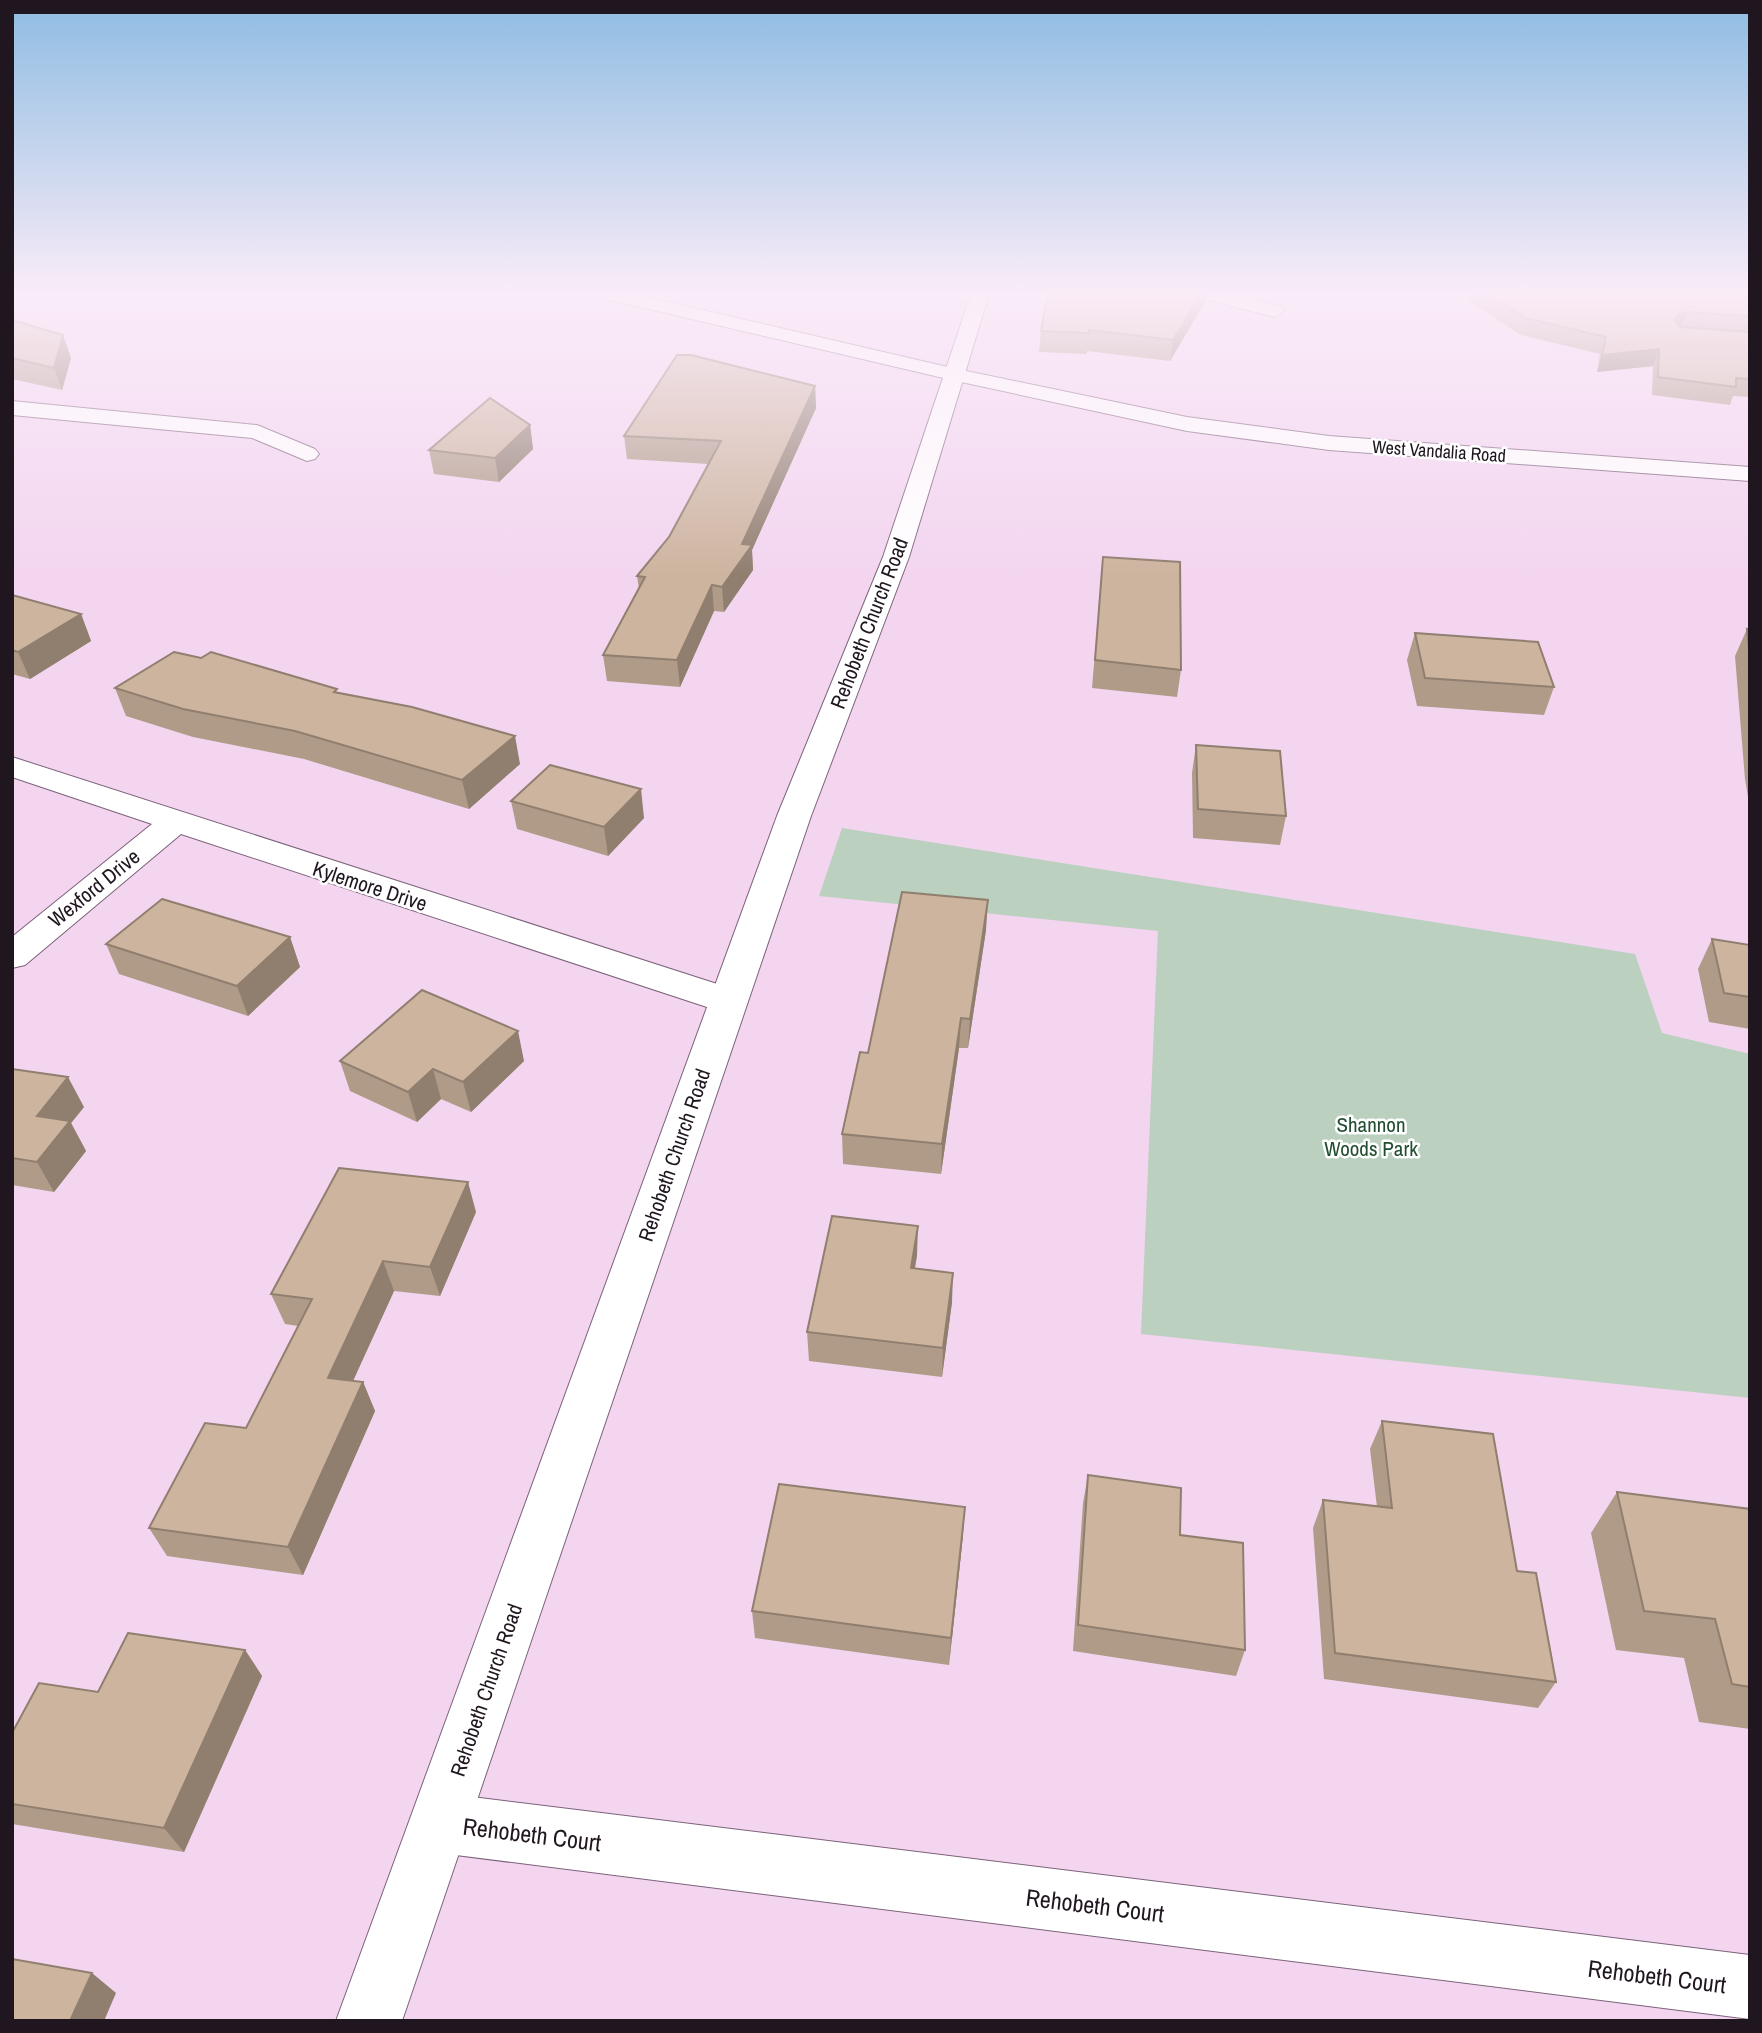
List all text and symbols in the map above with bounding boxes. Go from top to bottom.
street label: West Vandalia Road [1371,434,1507,468]
street label: Rehobeth Church Road [823,533,915,713]
street label: Wexford Drive [42,842,146,934]
street label: Kylemore Drive [309,854,431,918]
street label: Rehobeth Church Road [631,1065,717,1245]
park label: Shannon Woods Park [1324,1110,1418,1163]
street label: Rehobeth Church Road [443,1600,529,1780]
street label: Rehobeth Court [461,1810,603,1858]
street label: Rehobeth Court [1024,1881,1166,1929]
street label: Rehobeth Court [1586,1952,1728,2000]

